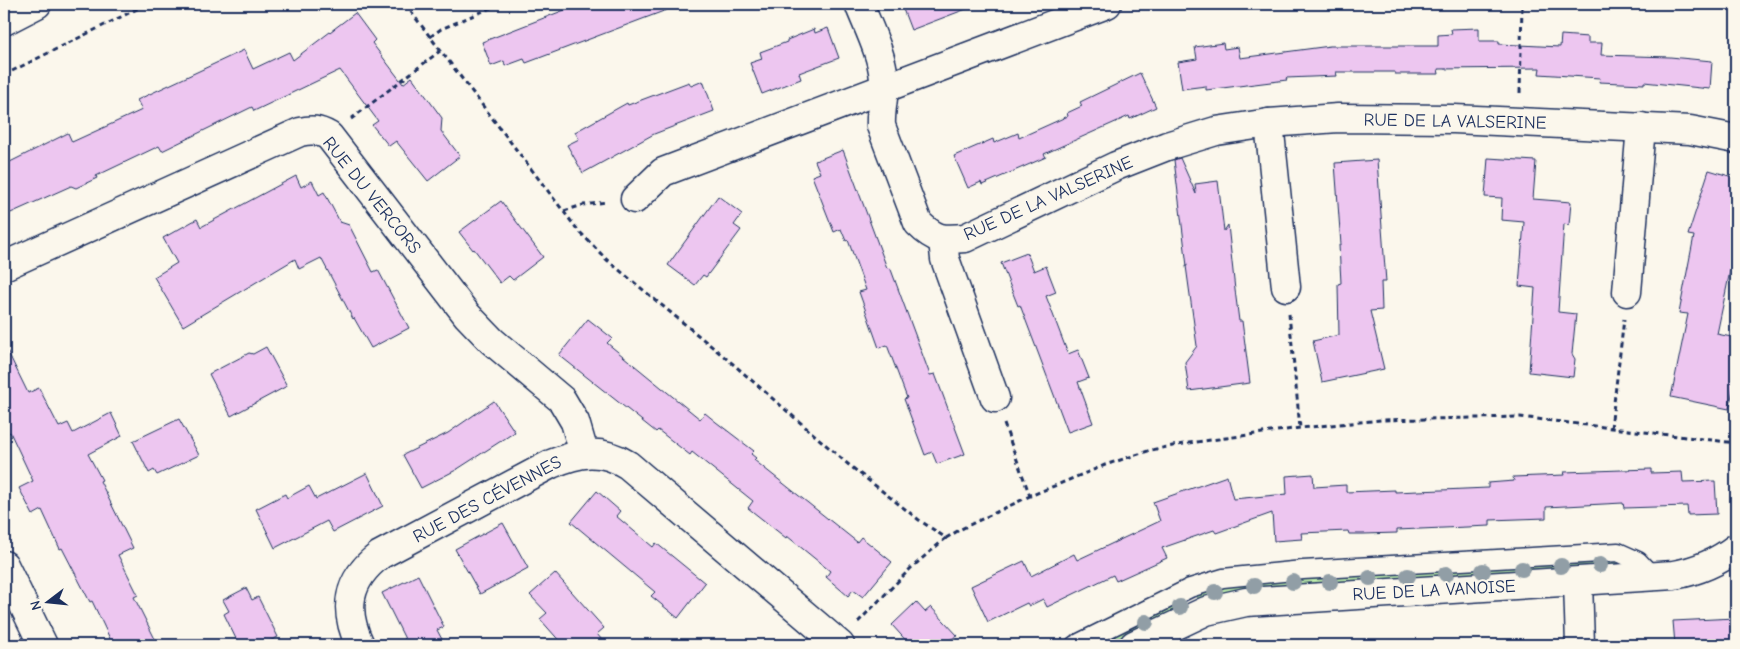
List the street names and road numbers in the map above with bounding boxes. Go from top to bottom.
street label: RUE DE LA VALSERINE [1363,109,1547,134]
street label: RUE DU VERCORS [318,133,425,258]
street label: RUE DE LA VALSERINE [960,152,1136,245]
street label: RUE DES CÉVENNES [409,451,565,547]
street label: RUE DE LA VANOISE [1352,576,1516,605]

